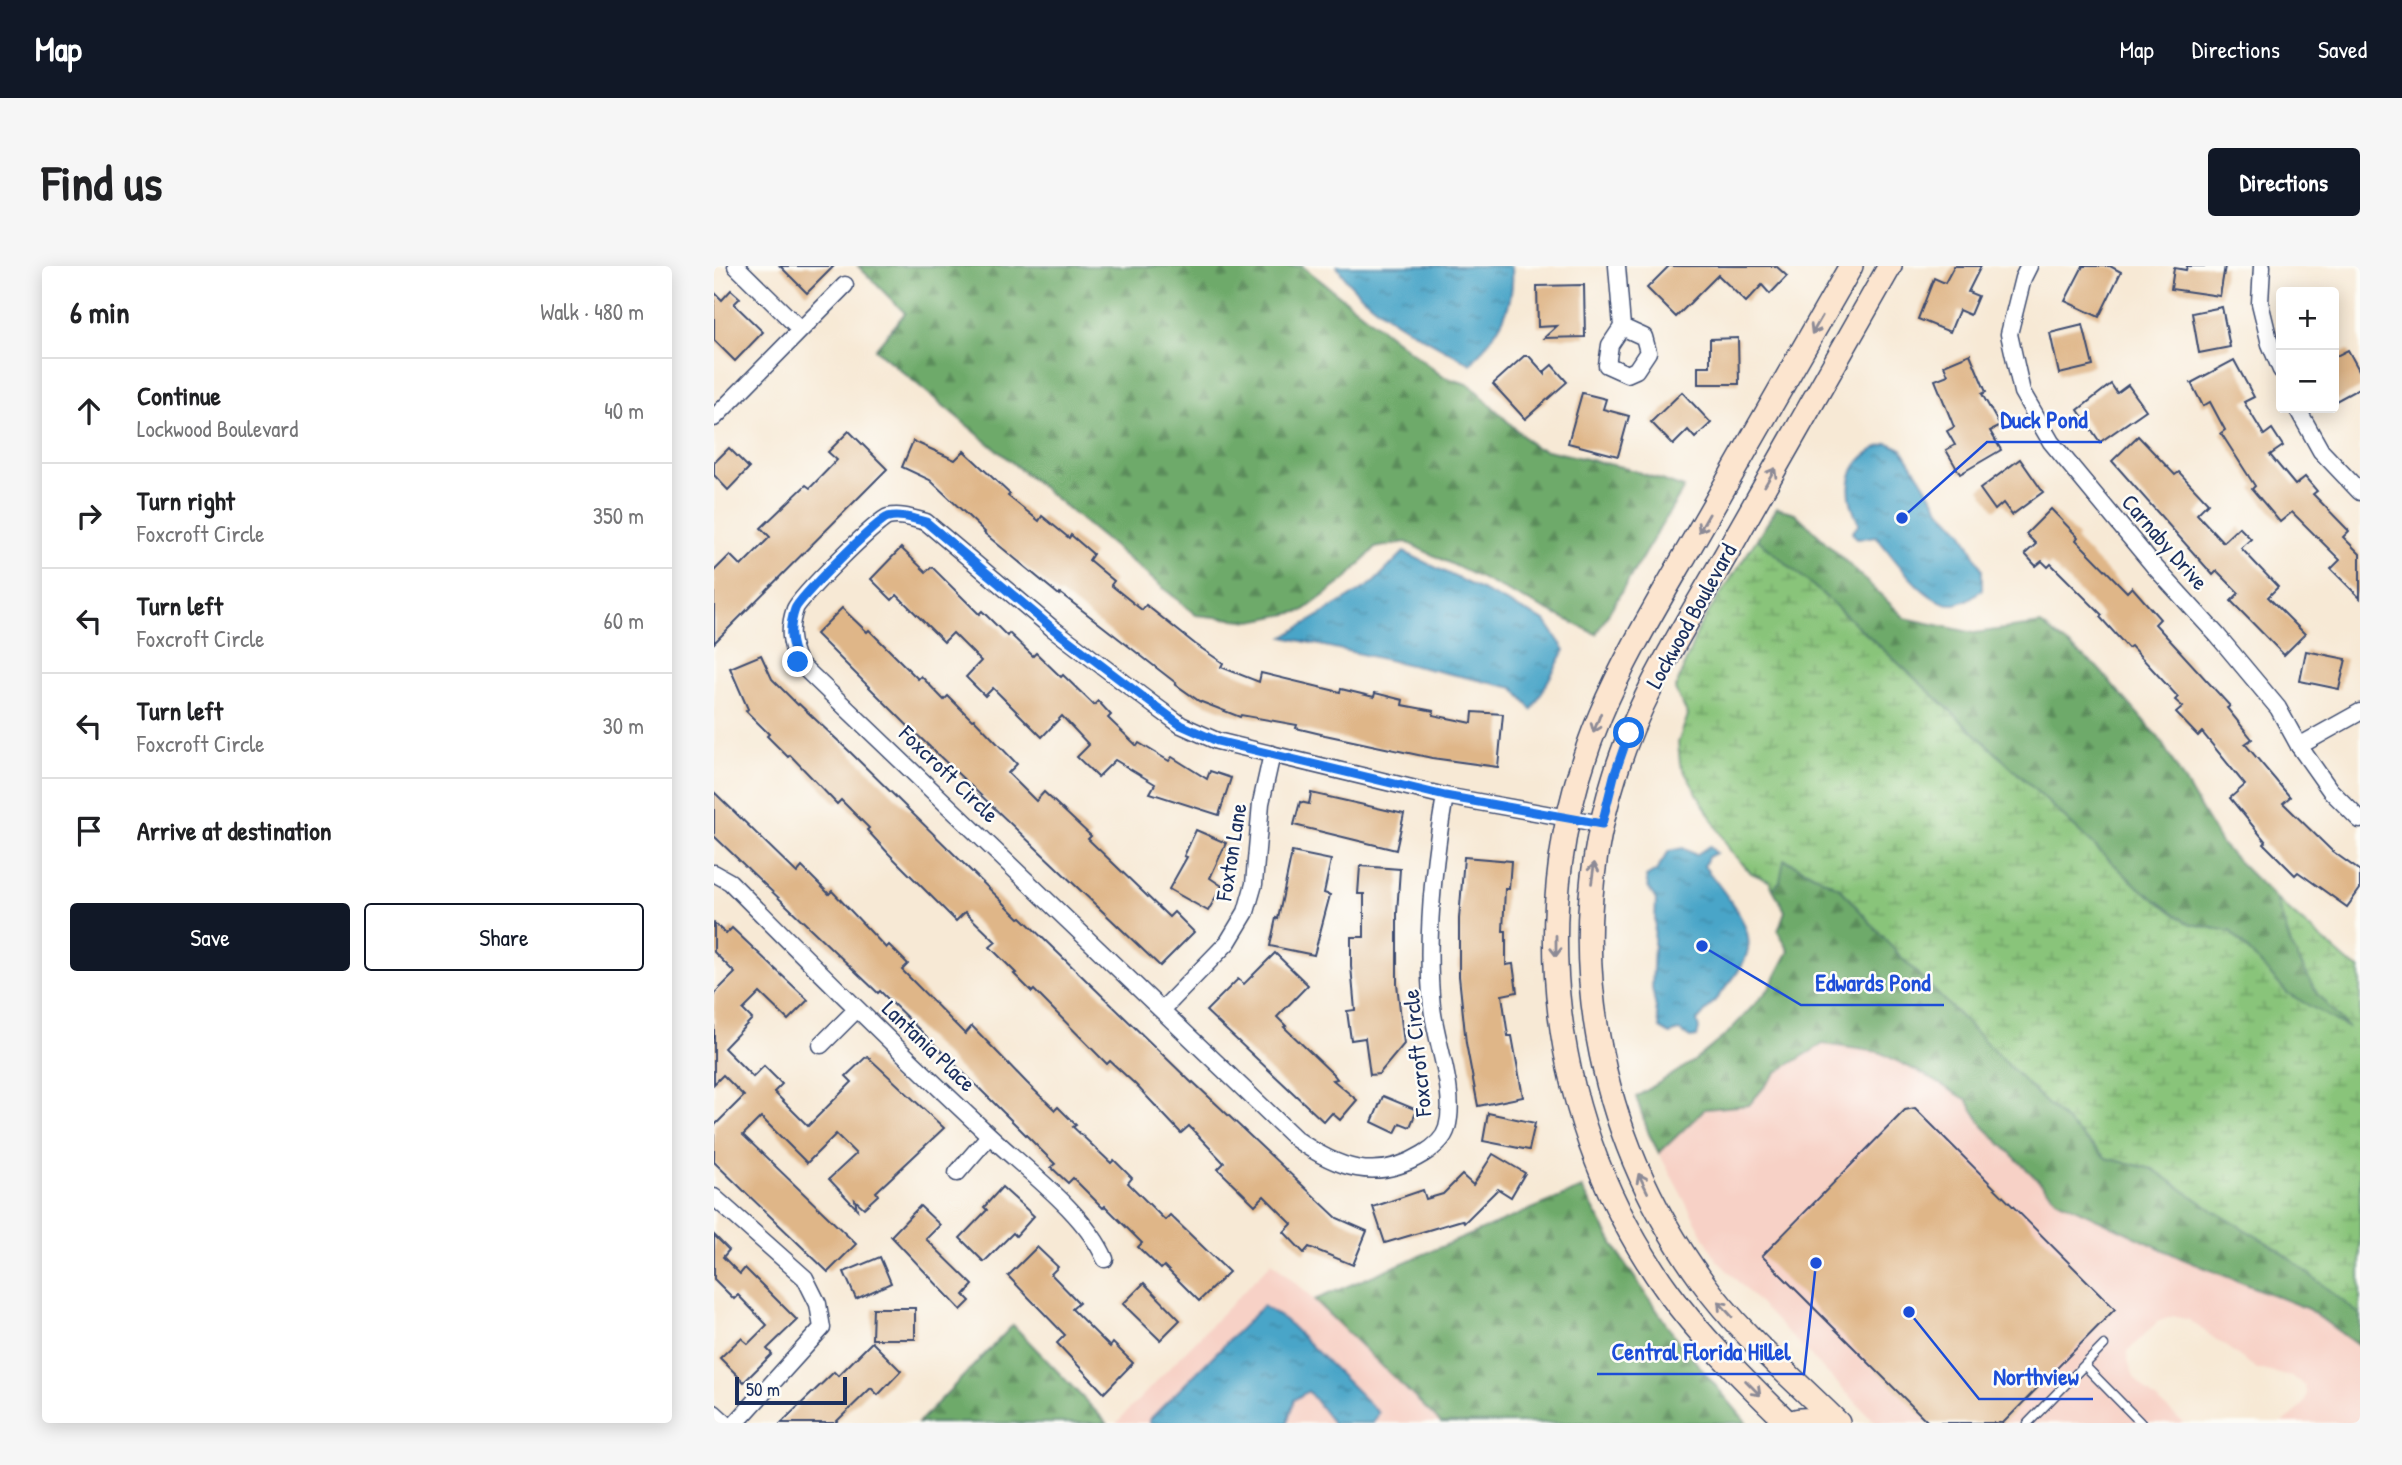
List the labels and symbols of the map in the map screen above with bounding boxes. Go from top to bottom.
one-way arrow [1810,315,1824,335]
callout: Duck Pond [1987,397,2102,442]
text: Duck Pond [2000,403,2088,435]
one-way arrow [1763,468,1777,488]
street label: Carnaby Drive [2115,487,2216,596]
one-way arrow [1697,512,1710,533]
street label: Lockwood Boulevard [1638,538,1743,694]
route end [782,646,813,677]
one-way arrow [1590,712,1603,734]
route start [1613,717,1644,748]
street label: Foxcroft Circle [892,718,1006,829]
street label: Foxton Lane [1207,801,1253,904]
one-way arrow [1587,862,1600,885]
one-way arrow [1549,934,1563,957]
callout: Edwards Pond [1801,960,1944,1005]
text: Edwards Pond [1815,966,1931,998]
street label: Foxcroft Circle [1394,988,1439,1119]
street label: Lantania Place [876,993,983,1098]
one-way arrow [1636,1173,1650,1194]
one-way arrow [1718,1301,1734,1319]
callout: Central Florida Hillel [1597,1329,1804,1374]
text: Central Florida Hillel [1611,1335,1791,1367]
callout: Northview [1979,1354,2093,1399]
text: Northview [1993,1360,2079,1392]
scale bar [735,1374,847,1406]
one-way arrow [1744,1380,1761,1397]

